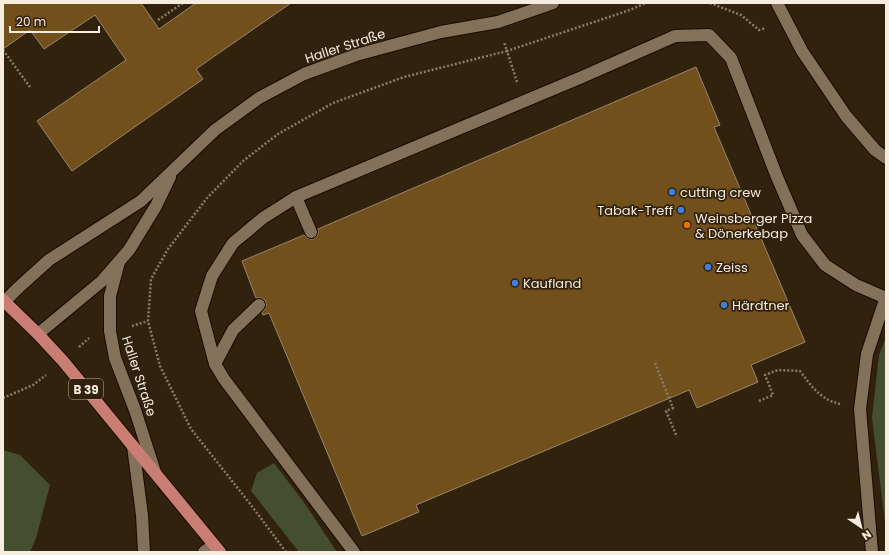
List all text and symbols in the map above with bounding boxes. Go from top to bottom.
scale bar [10,8,99,34]
text: 20 m [16,13,46,30]
street label: Haller Straße [302,24,388,68]
place label: cutting crew [680,183,761,202]
marker: cutting crew [667,187,677,197]
place label: Tabak-Treff [597,201,673,220]
marker: Tabak-Treff [676,205,686,215]
place label: Weinsberger Pizza & Dönerkebap [695,209,812,243]
marker: Weinsberger Pizza & Dönerkebap [682,220,692,230]
place label: Zeiss [716,258,748,277]
marker: Zeiss [703,262,713,272]
place label: Kaufland [523,274,581,293]
marker: Kaufland [510,278,520,288]
place label: Härdtner [732,296,790,315]
marker: Härdtner [719,300,729,310]
street label: Haller Straße [117,333,161,419]
road number: B 39 [69,379,103,399]
north arrow [841,507,881,547]
text: N [859,526,875,544]

